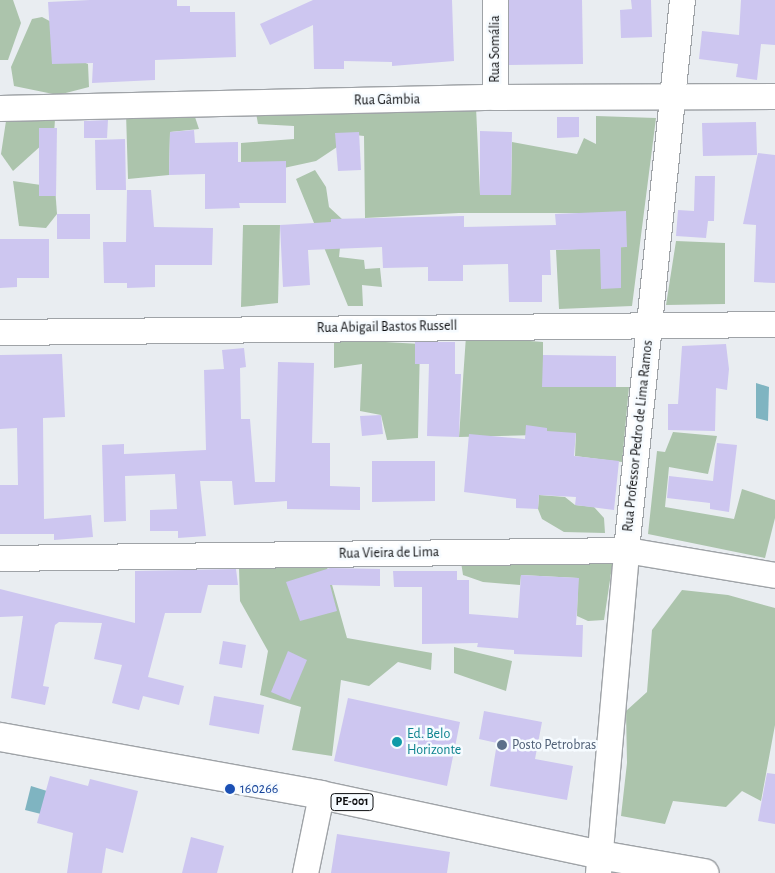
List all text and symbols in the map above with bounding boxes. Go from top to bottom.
street label: Rua Somália [487,15,503,83]
street label: Rua Gâmbia [354,91,420,109]
street label: Rua Abigail Bastos Russell [317,317,457,337]
street label: Rua Professor Pedro de Lima Ramos [620,339,656,533]
street label: Rua Vieira de Lima [339,544,439,562]
place label: Ed. Belo Horizonte [407,726,461,759]
marker: Ed. Belo Horizonte [391,736,403,748]
place label: Posto Petrobras [512,737,596,753]
marker: Posto Petrobras [496,739,508,751]
place label: 160266 [240,781,278,797]
marker: 160266 [224,783,236,795]
road number: PE-001 [330,792,374,812]

